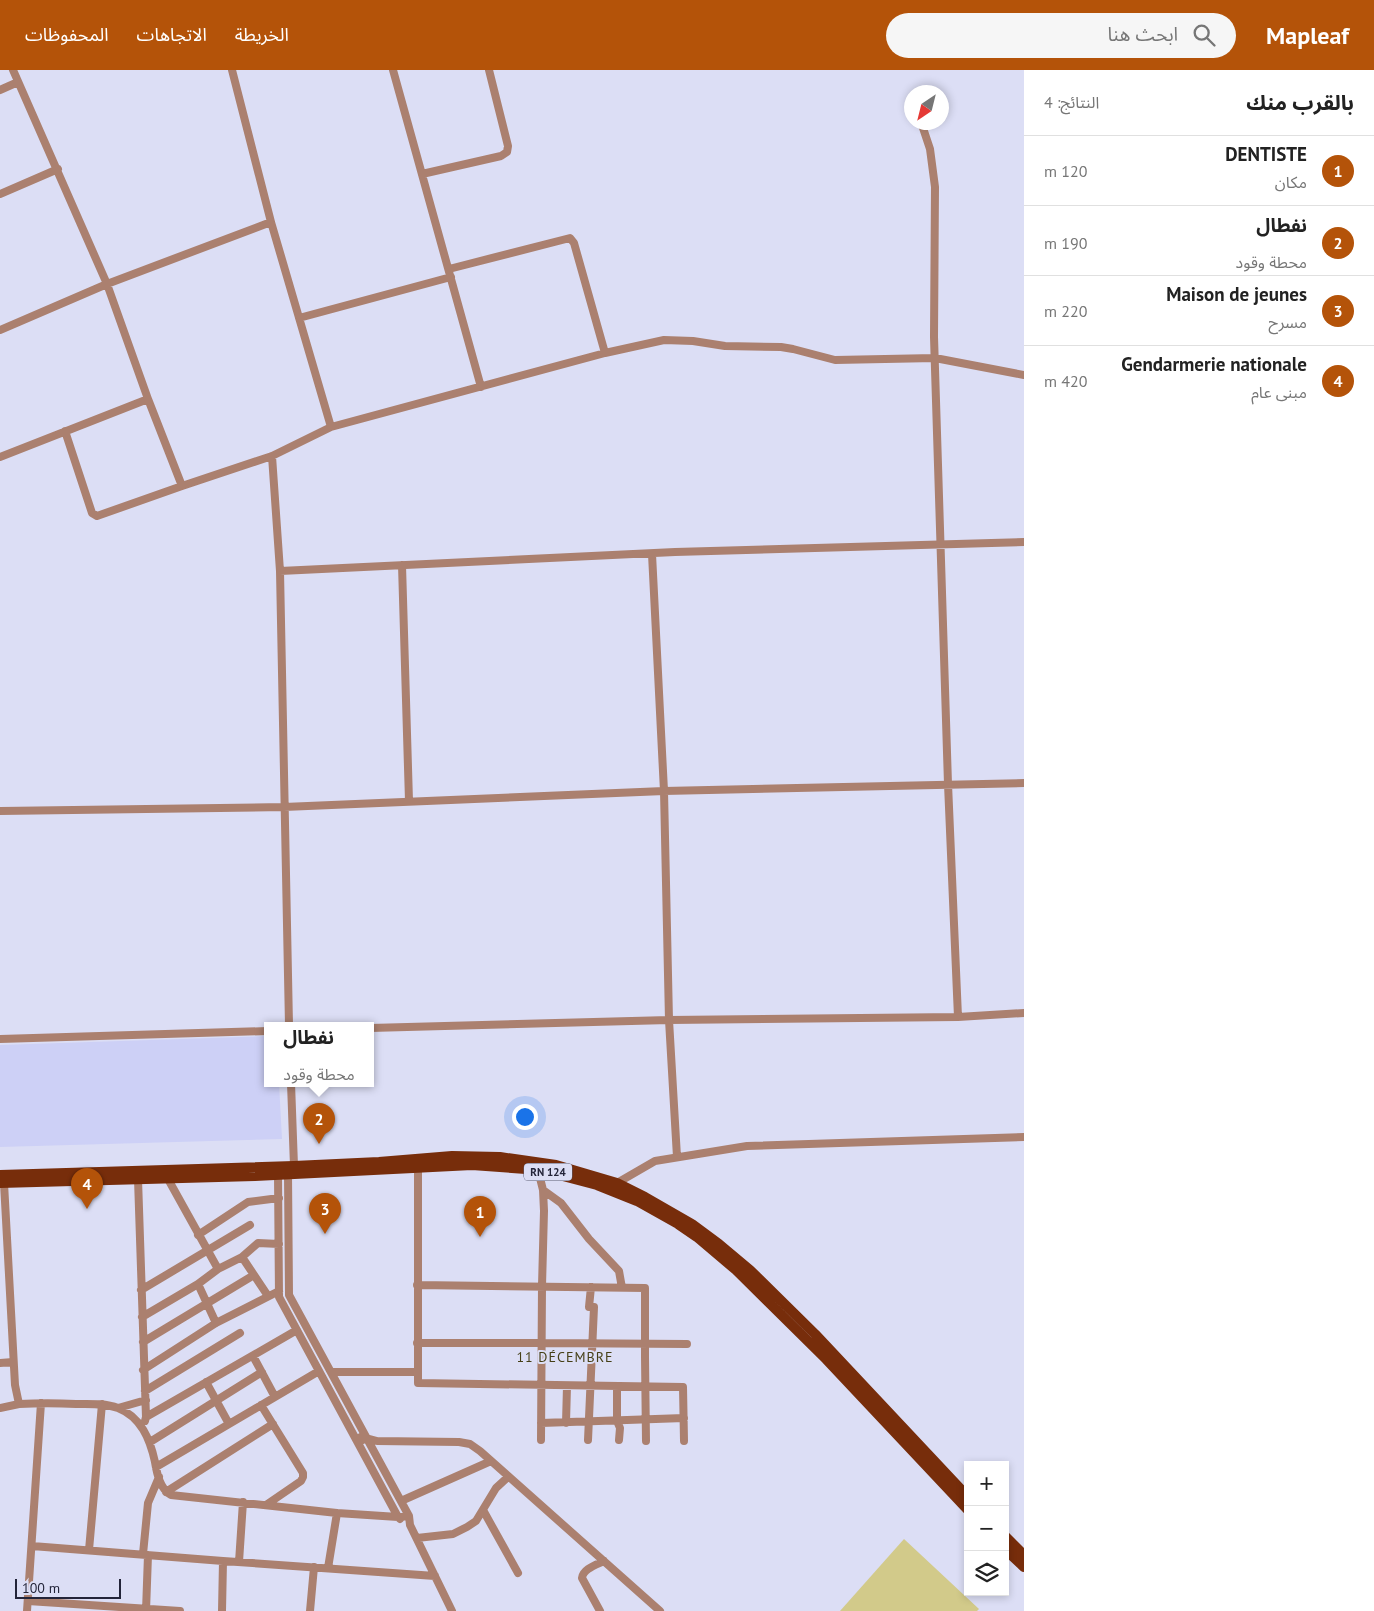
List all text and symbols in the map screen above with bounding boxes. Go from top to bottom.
search box [886,13,1236,58]
text: Mapleaf [1266,20,1349,51]
icon: search [1190,21,1218,49]
text: ابحث هنا [1108,22,1178,46]
text: المحفوظات [25,23,109,46]
text: الاتجاهات [137,23,207,46]
text: الخريطة [235,23,289,46]
north arrow [904,85,949,130]
text: بالقرب منك [1246,89,1354,116]
text: النتائج: 4 [1044,92,1099,112]
text: DENTISTE [1225,142,1307,166]
text: 120 m [1044,161,1087,181]
text: 1 [1333,161,1343,181]
text: مكان [1275,172,1307,192]
text: نفطال [1256,213,1307,237]
text: 190 m [1044,233,1087,253]
text: 2 [1333,233,1343,253]
text: محطة وقود [1236,252,1307,272]
text: Maison de jeunes [1166,282,1307,306]
text: 220 m [1044,301,1087,321]
text: 3 [1333,301,1343,321]
text: مسرح [1268,312,1307,332]
text: Gendarmerie nationale [1121,352,1307,376]
text: 420 m [1044,371,1087,391]
text: 4 [1333,371,1343,391]
text: مبنى عام [1251,382,1307,402]
popup [264,1022,374,1087]
text: نفطال [283,1025,334,1049]
text: محطة وقود [283,1064,355,1084]
pin: 2 [303,1103,335,1144]
your location [512,1104,538,1130]
road number: RN 124 [524,1164,572,1180]
pin: 4 [71,1168,103,1209]
pin: 3 [309,1193,341,1234]
pin: 1 [464,1196,496,1237]
district label: 11 DÉCEMBRE [516,1348,614,1366]
map controls [964,1461,1009,1596]
button: + [964,1461,1009,1506]
button: − [964,1506,1009,1551]
button: layers [964,1551,1009,1596]
scale bar [15,1576,121,1599]
text: 100 m [22,1579,60,1597]

